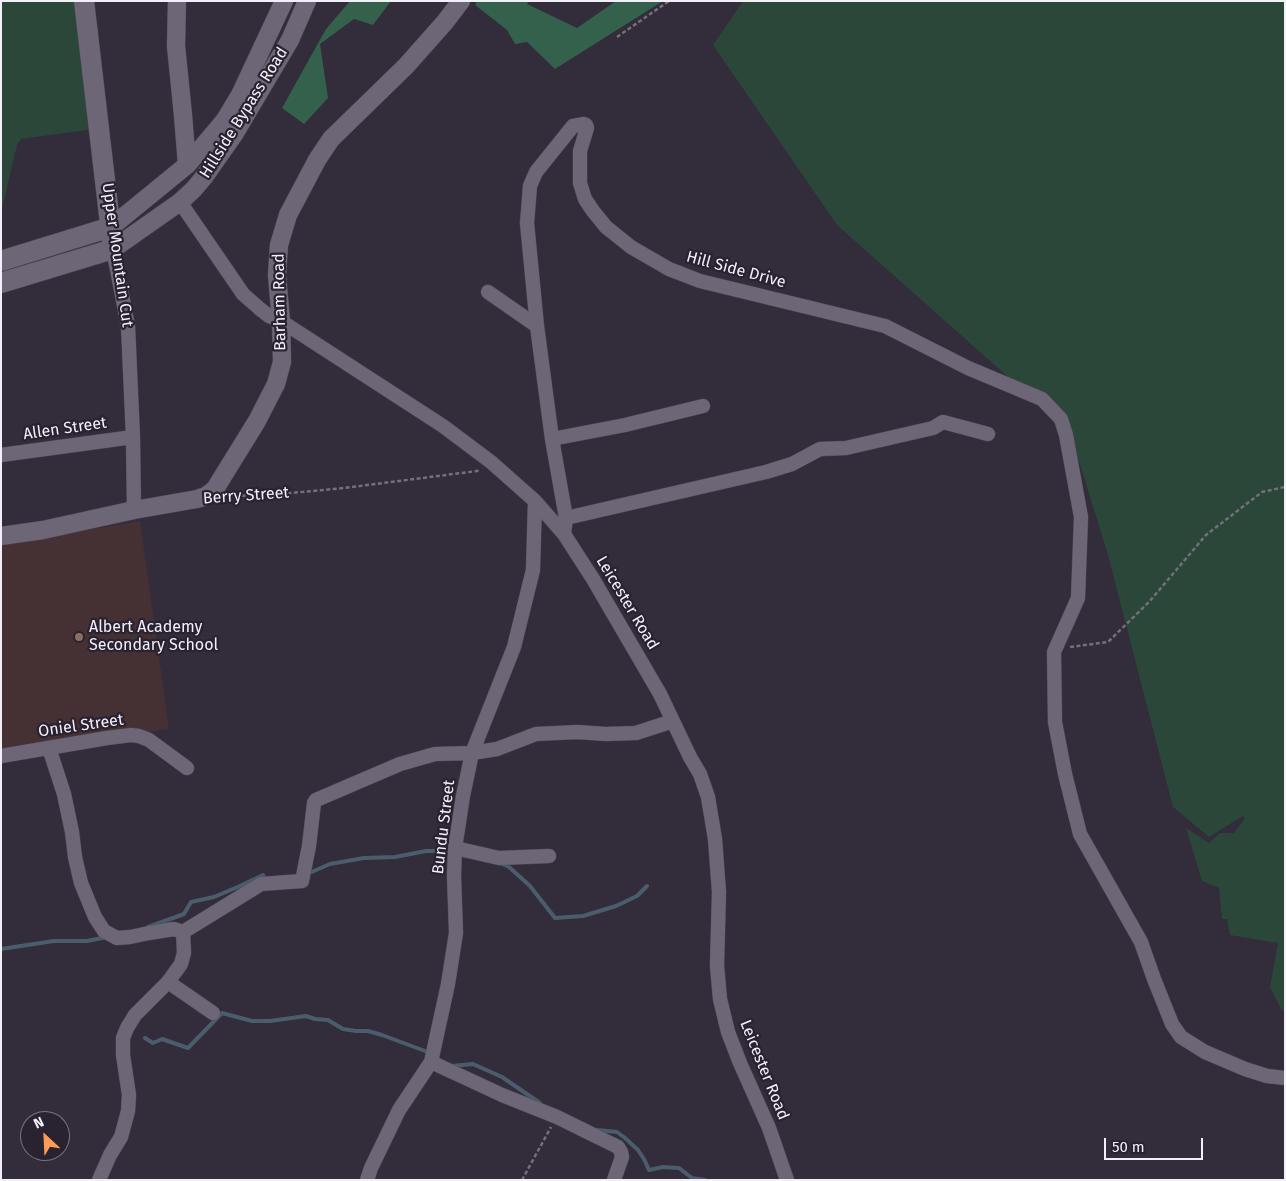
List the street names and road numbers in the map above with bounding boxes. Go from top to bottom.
street label: Hillside Bypass Road [196,44,292,182]
street label: Upper Mountain Cut [97,182,137,328]
street label: Hill Side Drive [684,247,788,293]
street label: Barham Road [270,253,290,351]
street label: Allen Street [22,414,108,444]
street label: Berry Street [202,483,290,509]
street label: Leicester Road [592,553,662,653]
street label: Oniel Street [37,711,125,741]
street label: Bundu Street [429,779,459,875]
street label: Leicester Road [735,1017,793,1123]

